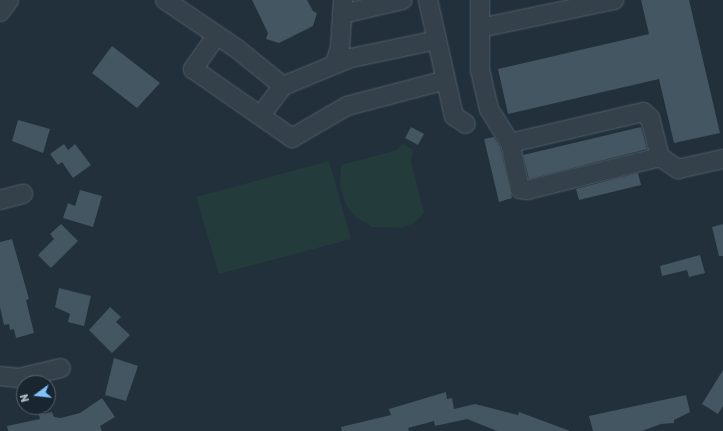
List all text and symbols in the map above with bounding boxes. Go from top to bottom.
north arrow [16,375,56,415]
text: N [18,392,32,403]

